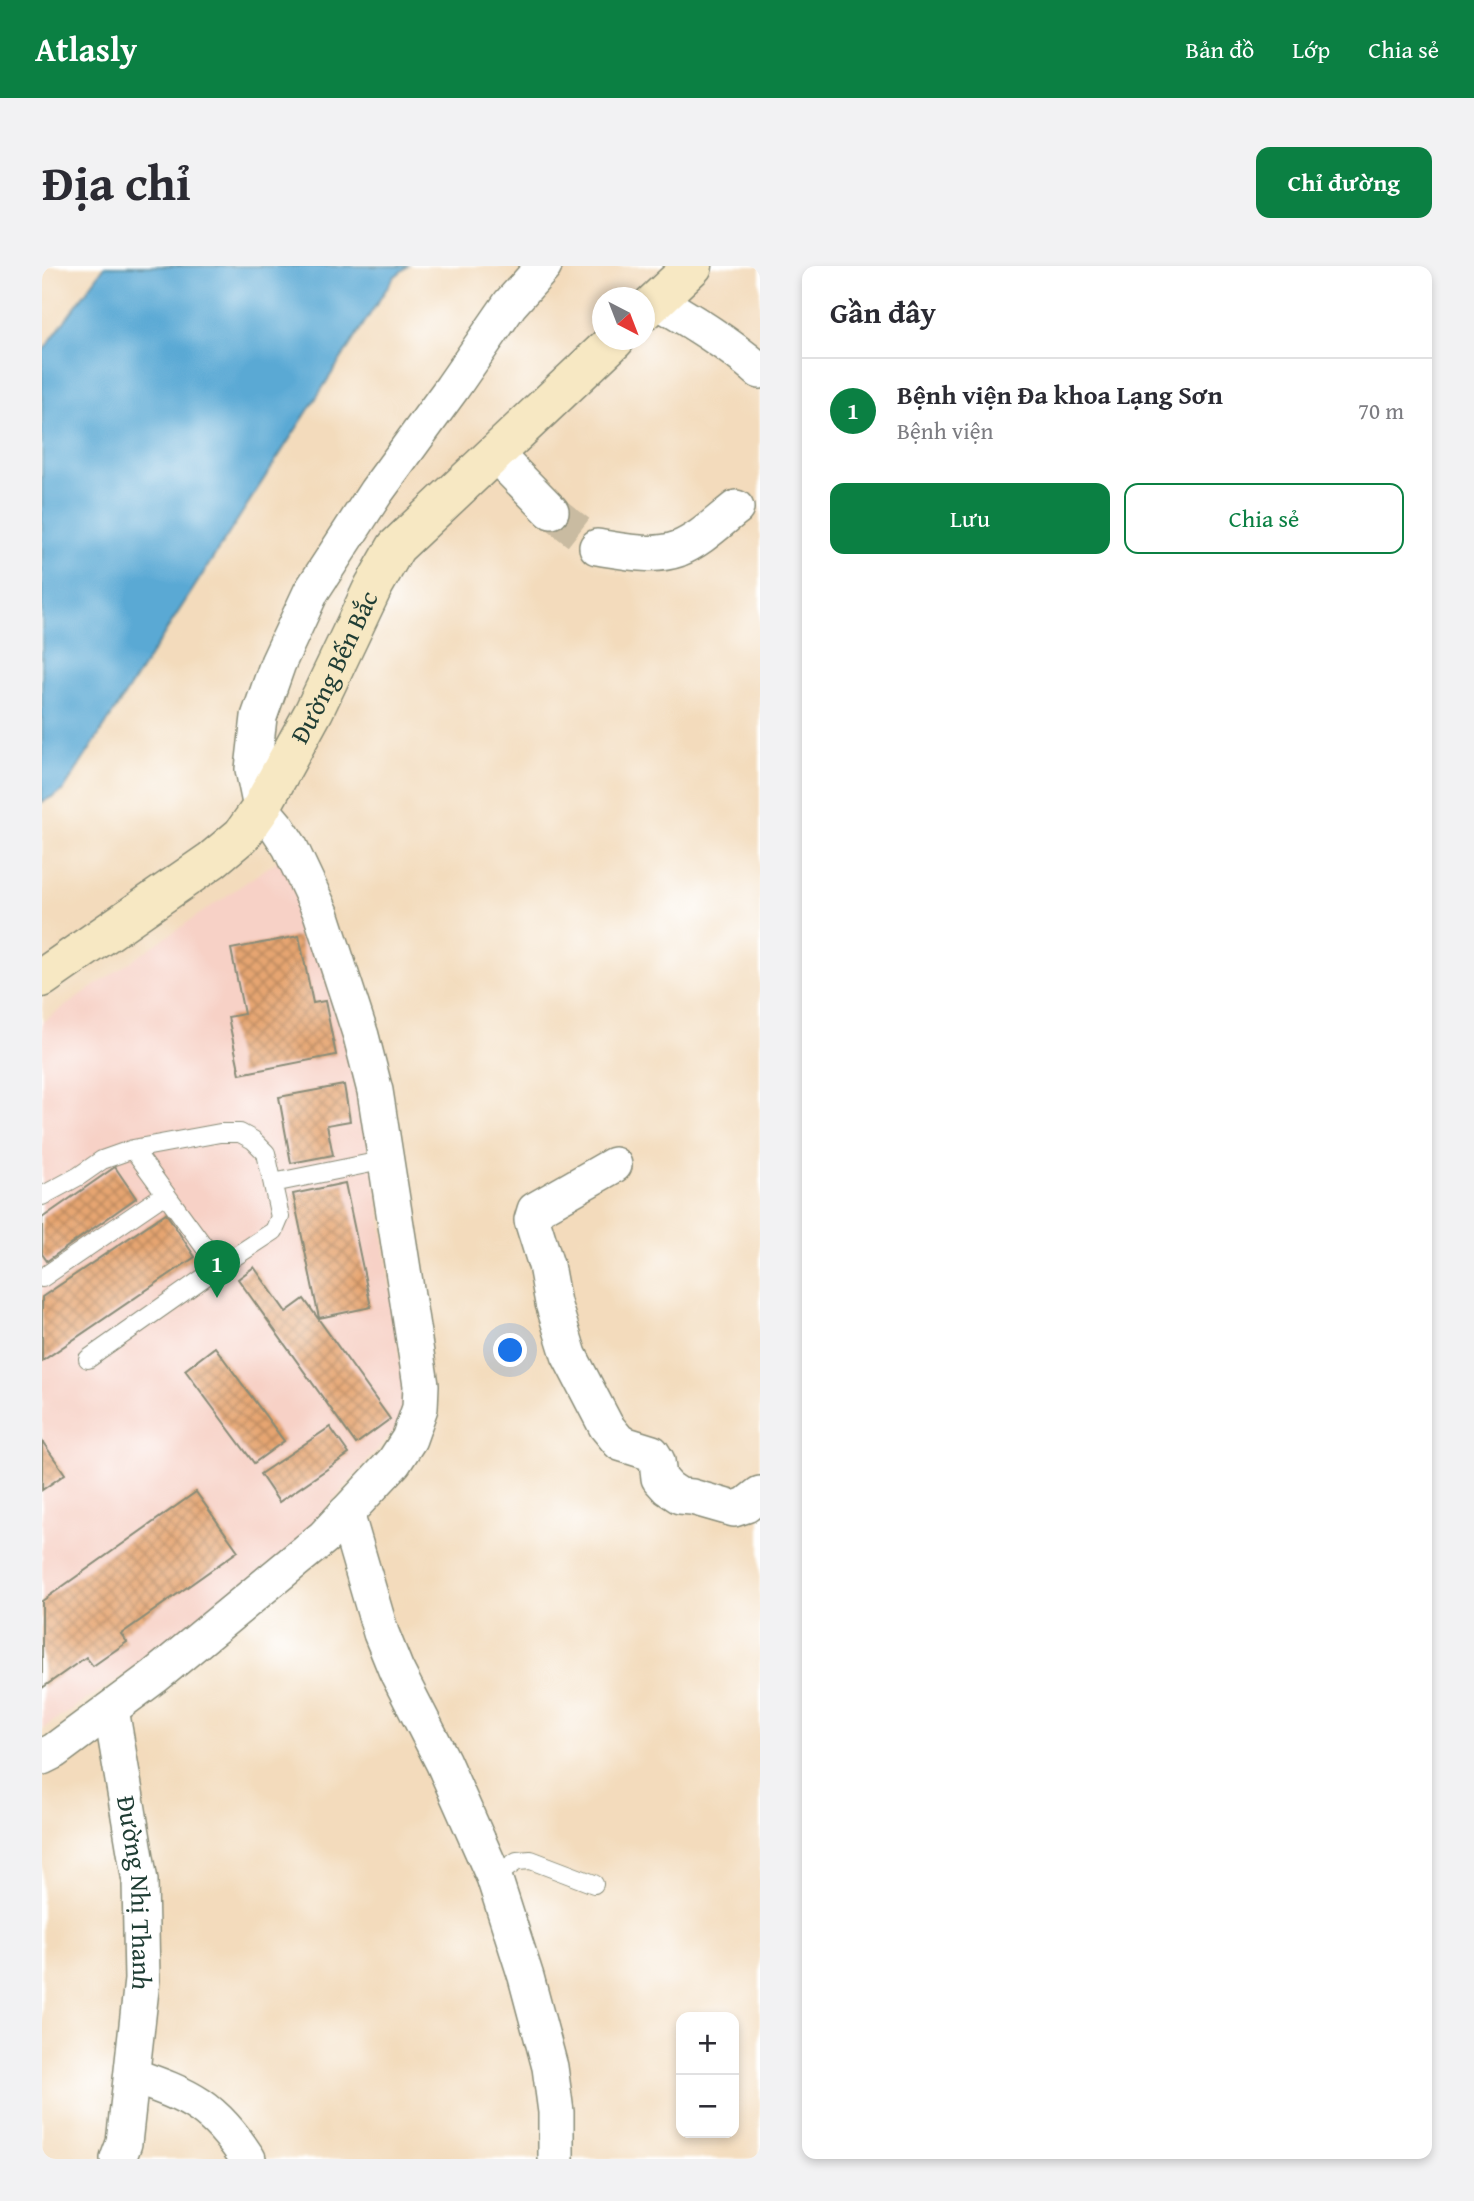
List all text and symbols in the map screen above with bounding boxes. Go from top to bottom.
text: Atlasly [35,25,137,73]
text: Bản đồ [1186,32,1254,67]
text: Lớp [1292,32,1330,67]
text: Chia sẻ [1368,32,1439,67]
text: Địa chỉ [42,146,191,218]
button: Chỉ đường [1256,147,1432,218]
north arrow [592,287,655,350]
text: Gần đây [830,290,936,334]
text: Bệnh viện Đa khoa Lạng Sơn [897,375,1223,414]
text: 1 [847,394,859,427]
text: 70 m [1358,394,1404,427]
text: Bệnh viện [897,414,993,447]
button: Lưu [830,483,1110,554]
button: Chia sẻ [1124,483,1404,554]
street label: Đường Bến Bắc [280,584,388,750]
pin: 1 [194,1240,240,1298]
your location [493,1333,527,1367]
street label: Đường Nhị Thanh [107,1793,162,1993]
map controls [676,2012,739,2138]
button: + [676,2012,739,2075]
button: − [676,2075,739,2138]

